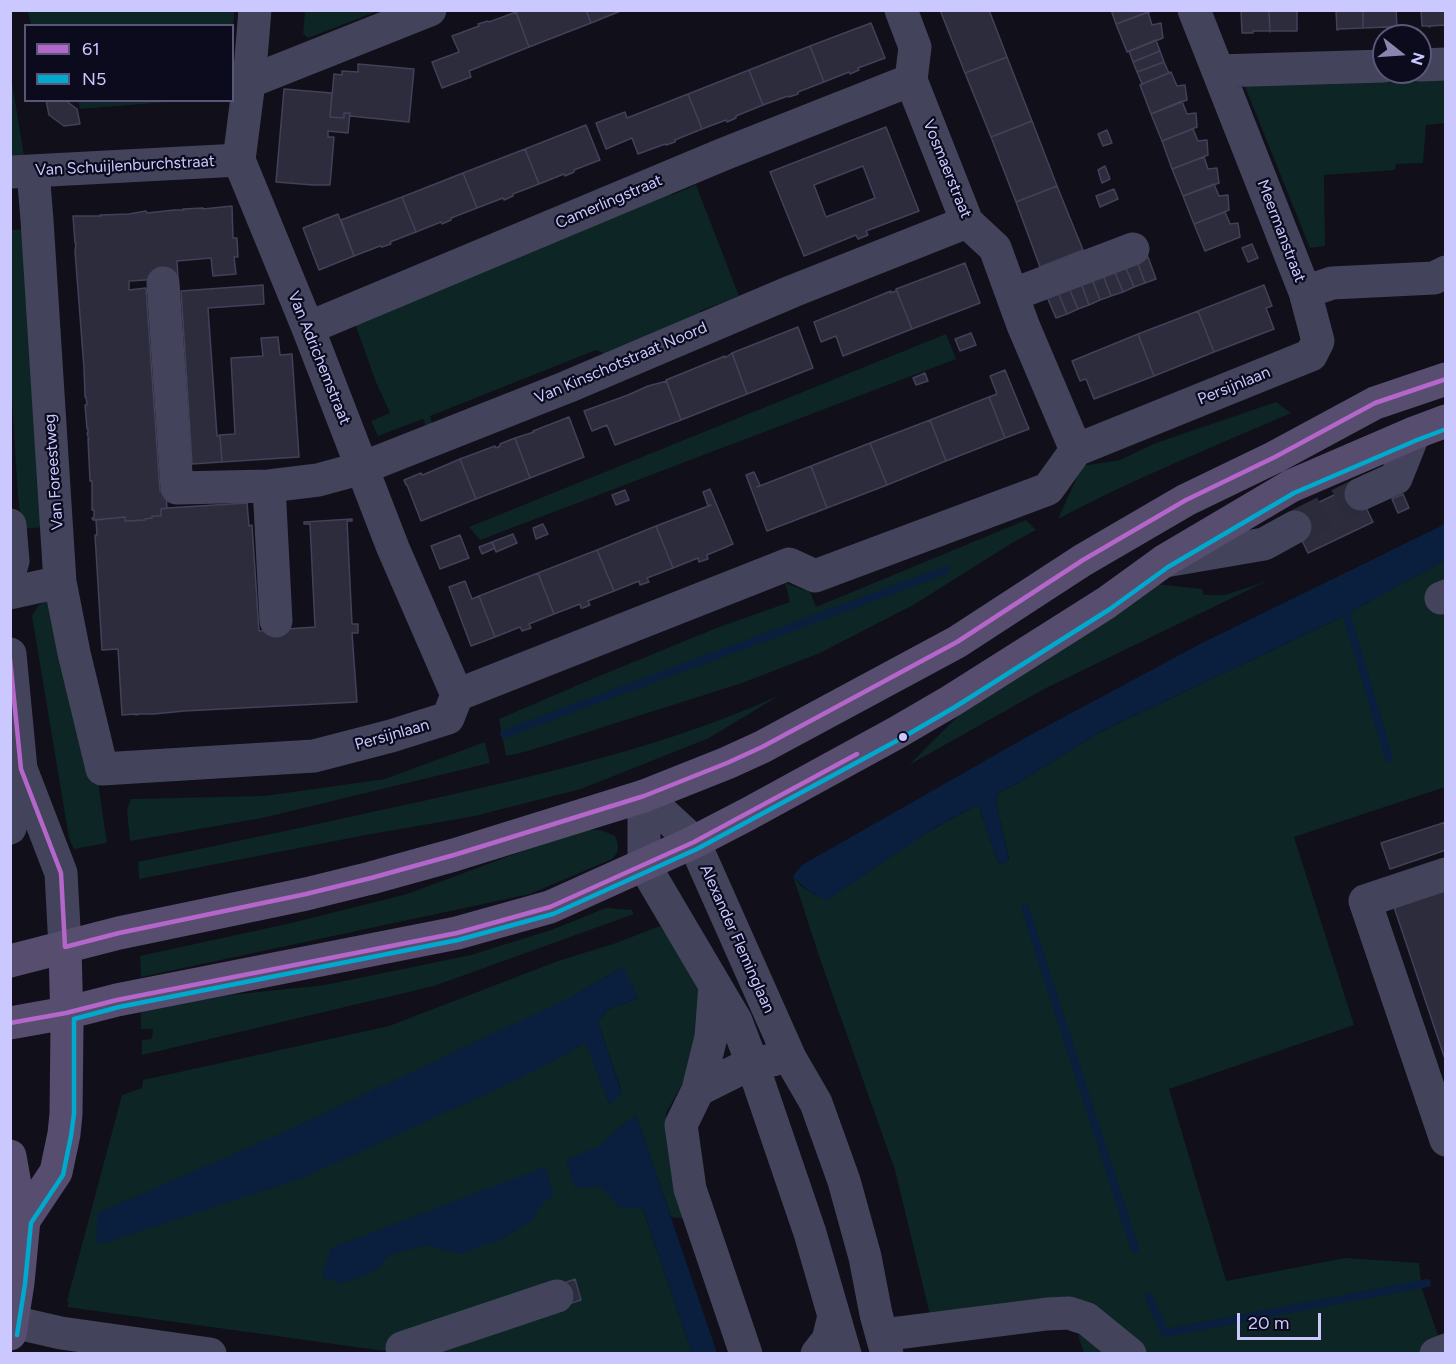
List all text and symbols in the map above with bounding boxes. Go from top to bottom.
legend [24,24,234,102]
north arrow [1372,24,1432,84]
text: 61 [82,38,100,60]
text: N [1407,50,1429,68]
text: N5 [82,68,106,90]
street label: Vosmaerstraat [919,117,975,221]
street label: Van Schuijlenburchstraat [35,152,215,180]
street label: Camerlingstraat [553,171,665,233]
street label: Meermanstraat [1253,177,1309,285]
street label: Van Adrichemstraat [284,289,354,427]
street label: Van Kinschotstraat Noord [532,318,710,408]
street label: Persijnlaan [1195,363,1273,409]
street label: Van Foreestweg [40,413,68,531]
street label: Persijnlaan [353,715,431,755]
unlabelled marker [897,731,909,743]
street label: Alexander Fleminglaan [696,862,778,1016]
scale bar [1240,1301,1324,1339]
text: 20 m [1248,1312,1289,1334]

